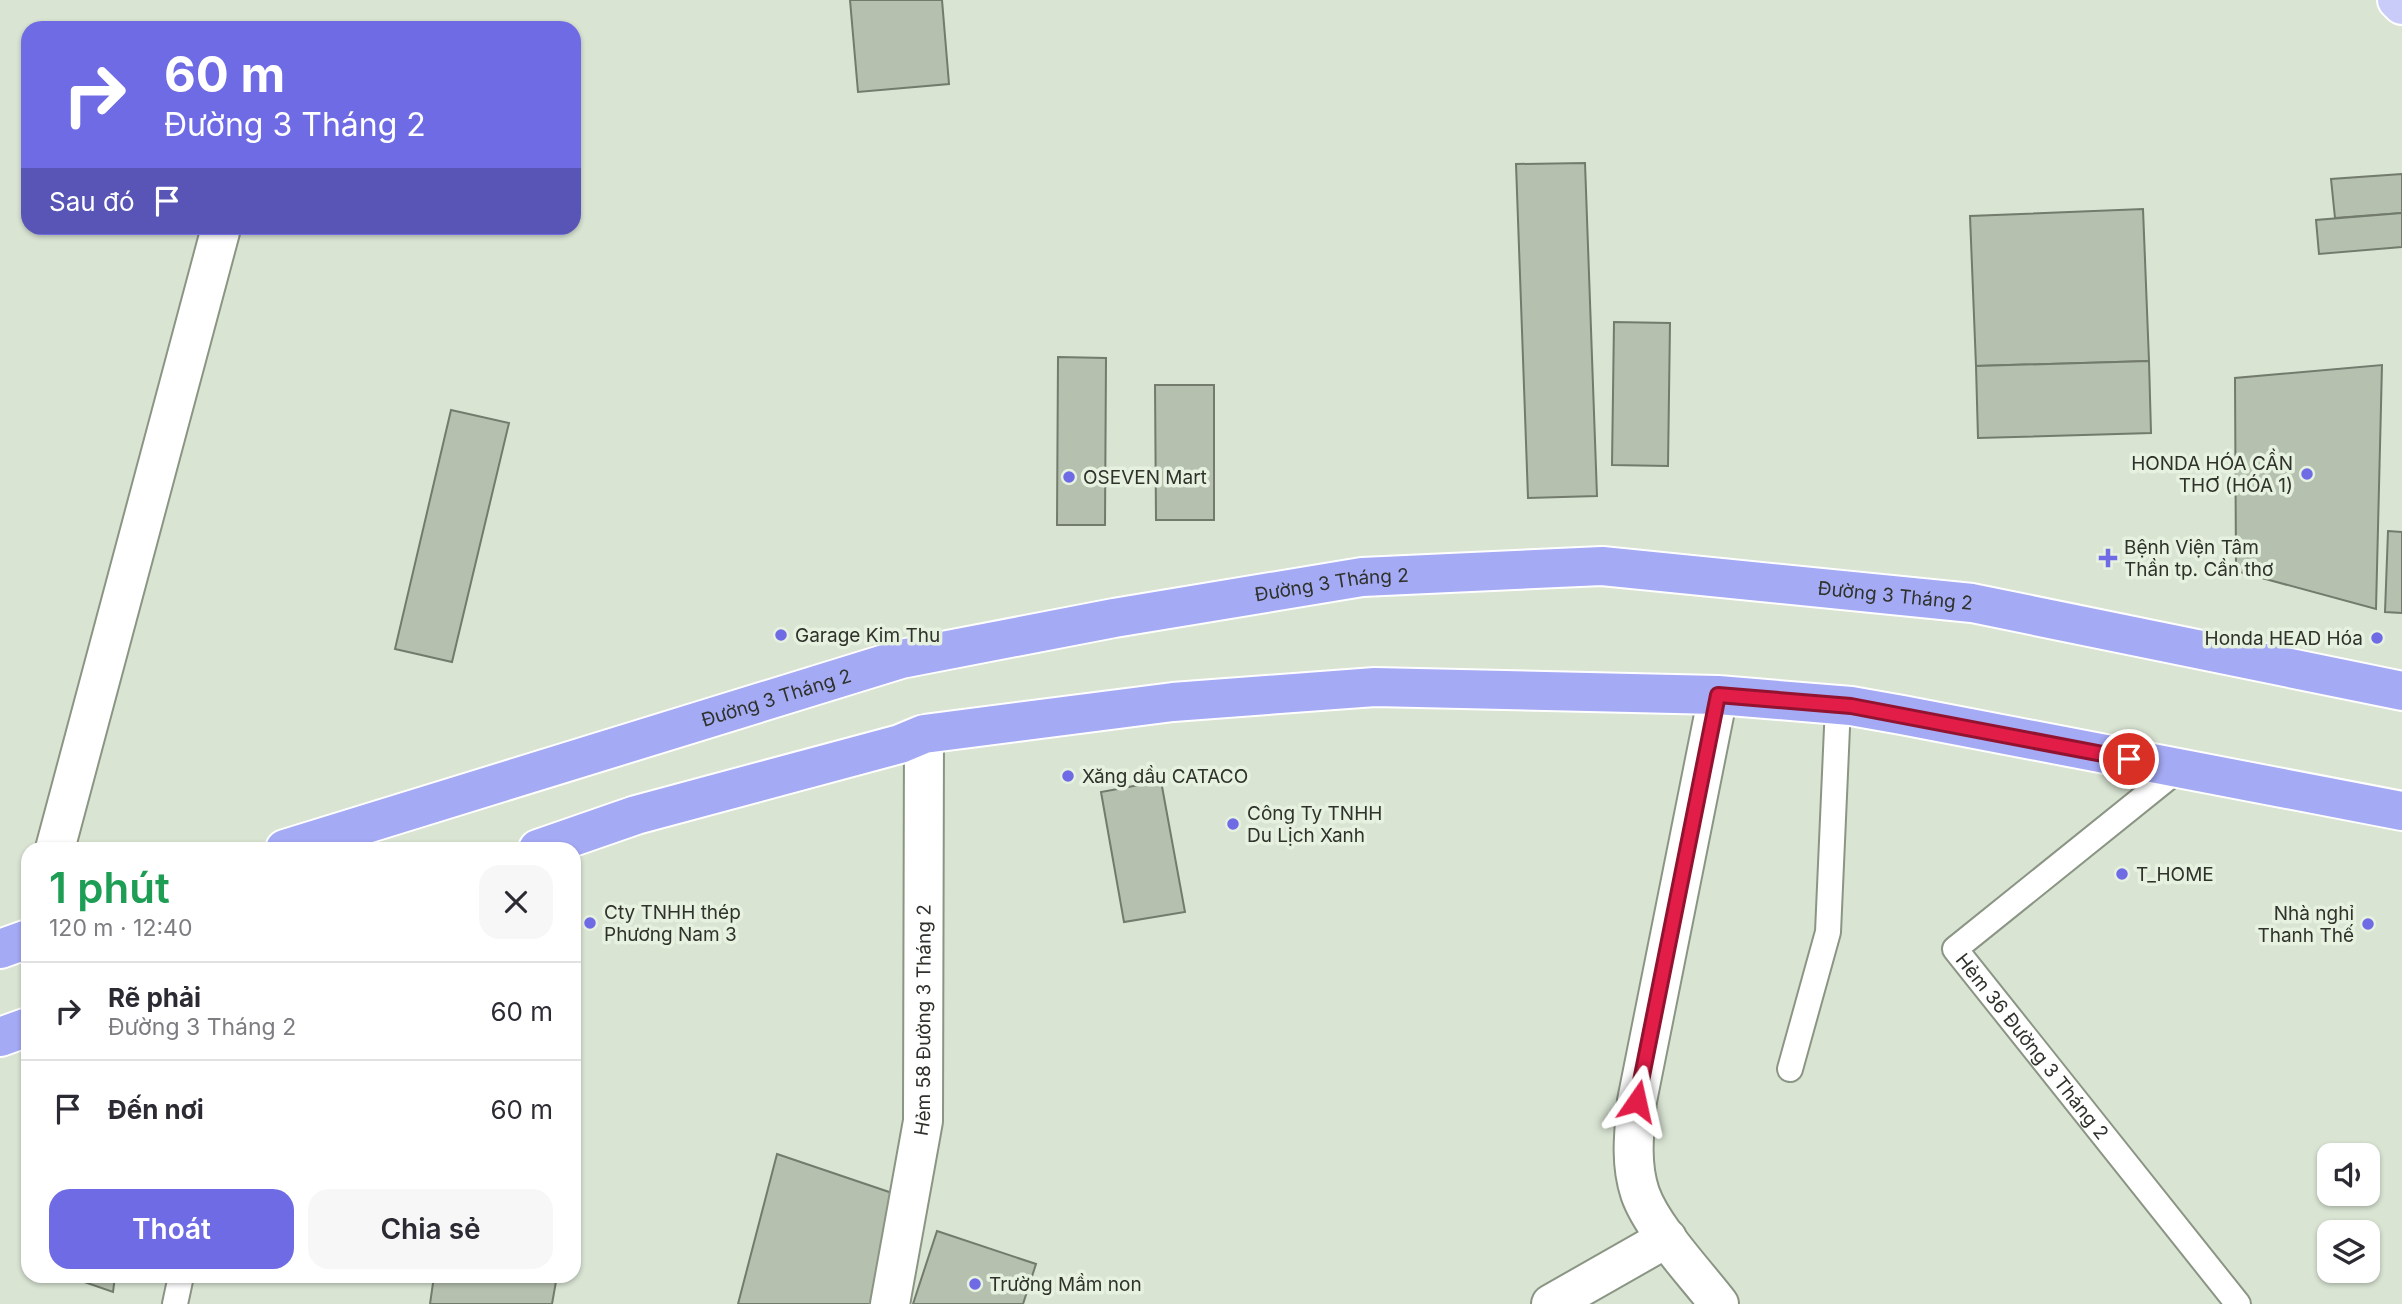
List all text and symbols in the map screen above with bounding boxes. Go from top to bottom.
text: 60 m [164,45,285,104]
icon: right [49,49,140,140]
text: Đường 3 Tháng 2 [164,105,426,144]
icon: arrive [148,182,186,220]
text: Sau đó [49,186,134,217]
place label: HONDA HÓA CẦN THƠ (HÓA 1) [2131,448,2293,497]
place label: OSEVEN Mart [1083,466,1207,489]
marker: HONDA HÓA CẦN THƠ (HÓA 1) [2299,466,2315,482]
marker: OSEVEN Mart [1061,469,1077,485]
place label: Bệnh Viện Tâm Thần tp. Cần thơ [2124,536,2273,581]
marker: Bệnh Viện Tâm Thần tp. Cần thơ [2098,548,2118,568]
street label: Đường 3 Tháng 2 [1253,563,1409,606]
street label: Đường 3 Tháng 2 [1817,576,1974,615]
place label: Garage Kim Thu [795,624,940,647]
marker: Garage Kim Thu [773,627,789,643]
place label: Honda HEAD Hóa [2205,627,2363,650]
marker: Honda HEAD Hóa [2369,630,2385,646]
street label: Đường 3 Tháng 2 [698,664,854,731]
pin [2099,729,2159,789]
icon: arrive [2110,740,2148,778]
place label: Xăng dầu CATACO [1082,765,1248,788]
marker: Xăng dầu CATACO [1060,768,1076,784]
place label: Công Ty TNHH Du Lịch Xanh [1247,802,1382,847]
marker: Công Ty TNHH Du Lịch Xanh [1225,816,1241,832]
text: 1 phút [49,862,170,913]
place label: T_HOME [2136,863,2214,886]
button: close [479,865,553,939]
marker: T_HOME [2114,866,2130,882]
place label: Cty TNHH thép Phương Nam 3 [604,901,741,946]
place label: Nhà nghỉ Thanh Thế [2257,902,2354,947]
street label: Hẻm 58 Đường 3 Tháng 2 [909,904,935,1137]
text: 120 m · 12:40 [49,914,192,942]
marker: Cty TNHH thép Phương Nam 3 [582,915,598,931]
marker: Nhà nghỉ Thanh Thế [2360,916,2376,932]
street label: Hẻm 36 Đường 3 Tháng 2 [1951,948,2114,1144]
text: Rẽ phải [108,982,201,1013]
icon: right [49,992,87,1030]
text: 60 m [490,996,553,1027]
text: Đường 3 Tháng 2 [108,1013,296,1041]
position arrow [1600,1064,1674,1138]
icon: arrive [49,1090,87,1128]
text: Đến nơi [108,1094,204,1125]
text: 60 m [490,1094,553,1125]
map controls [2317,1143,2380,1283]
button: sound [2317,1143,2380,1206]
button: Thoát [49,1189,294,1269]
button: Chia sẻ [308,1189,553,1269]
button: layers [2317,1220,2380,1283]
place label: Trường Mầm non [989,1273,1142,1296]
marker: Trường Mầm non [967,1276,983,1292]

